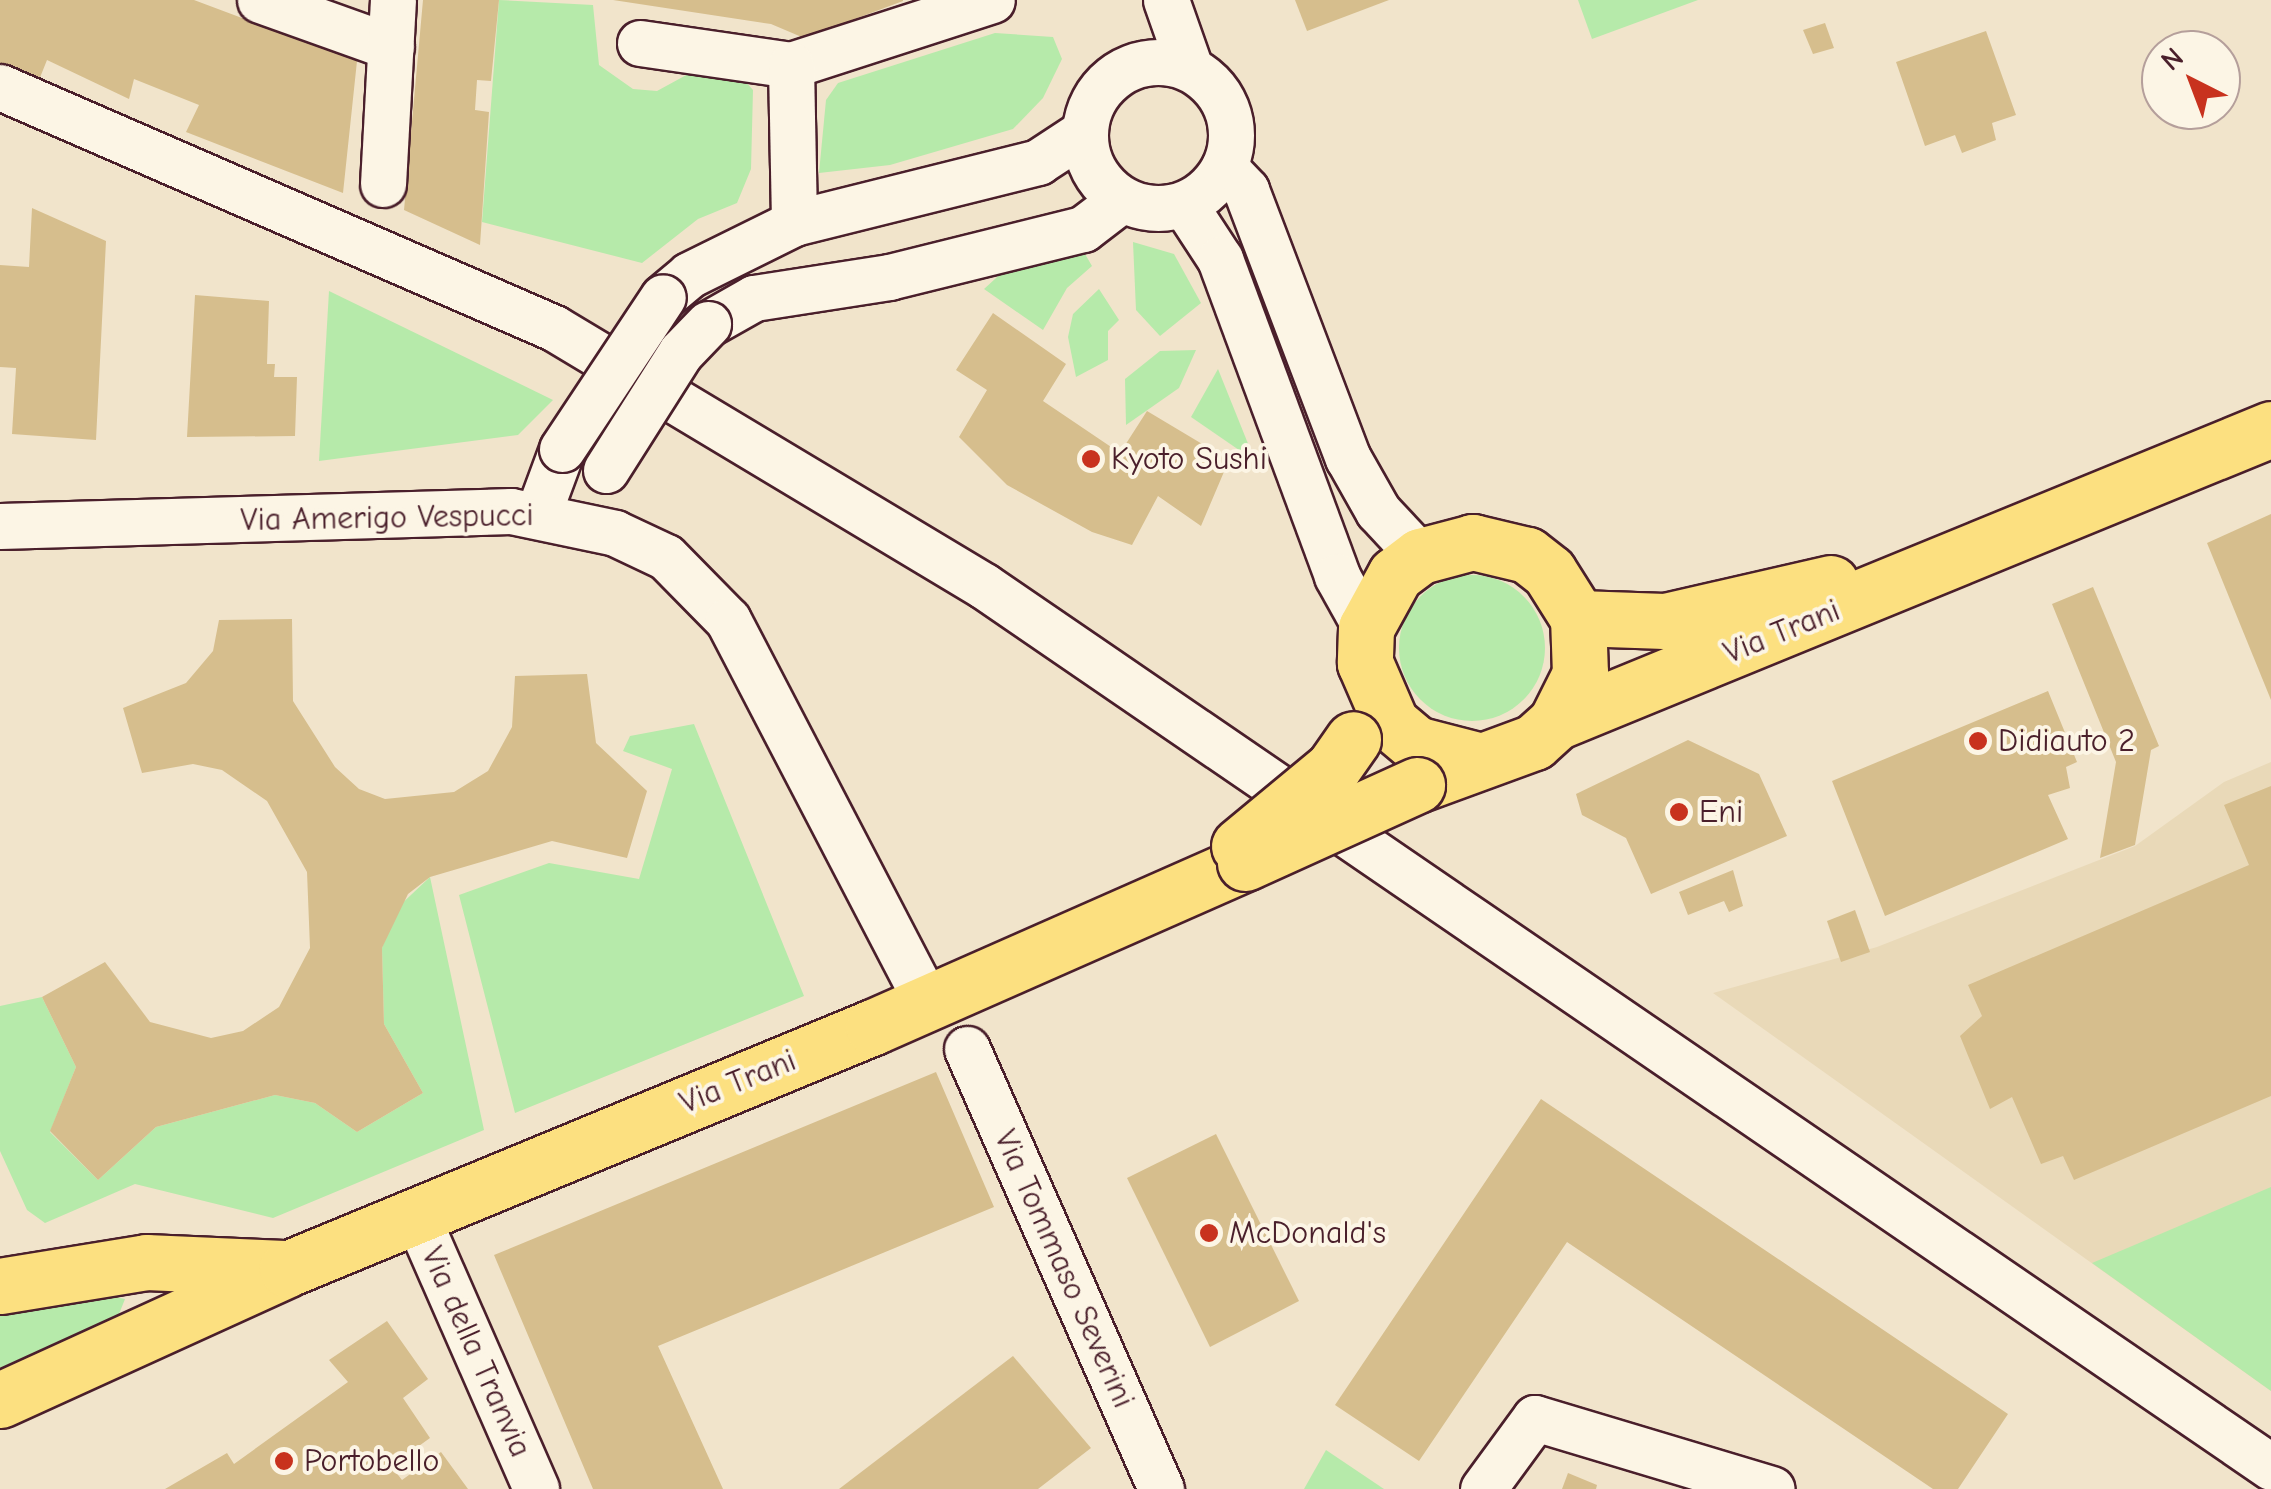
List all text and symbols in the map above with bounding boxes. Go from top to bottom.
north arrow [2141,30,2241,130]
text: N [2155,41,2190,77]
place label: Kyoto Sushi [1111,440,1267,478]
marker: Kyoto Sushi [1080,448,1102,470]
street label: Via Amerigo Vespucci [240,496,534,540]
street label: Via Trani [1718,591,1846,673]
place label: Didiauto 2 [1998,722,2135,760]
marker: Didiauto 2 [1967,730,1989,752]
place label: Eni [1699,793,1743,831]
marker: Eni [1668,801,1690,823]
street label: Via Trani [674,1041,802,1123]
street label: Via Tommaso Severini [985,1124,1143,1414]
place label: McDonald's [1229,1214,1386,1252]
marker: McDonald's [1198,1222,1220,1244]
street label: Via della Tranvia [413,1241,539,1463]
place label: Portobello [304,1442,439,1480]
marker: Portobello [273,1450,295,1472]

